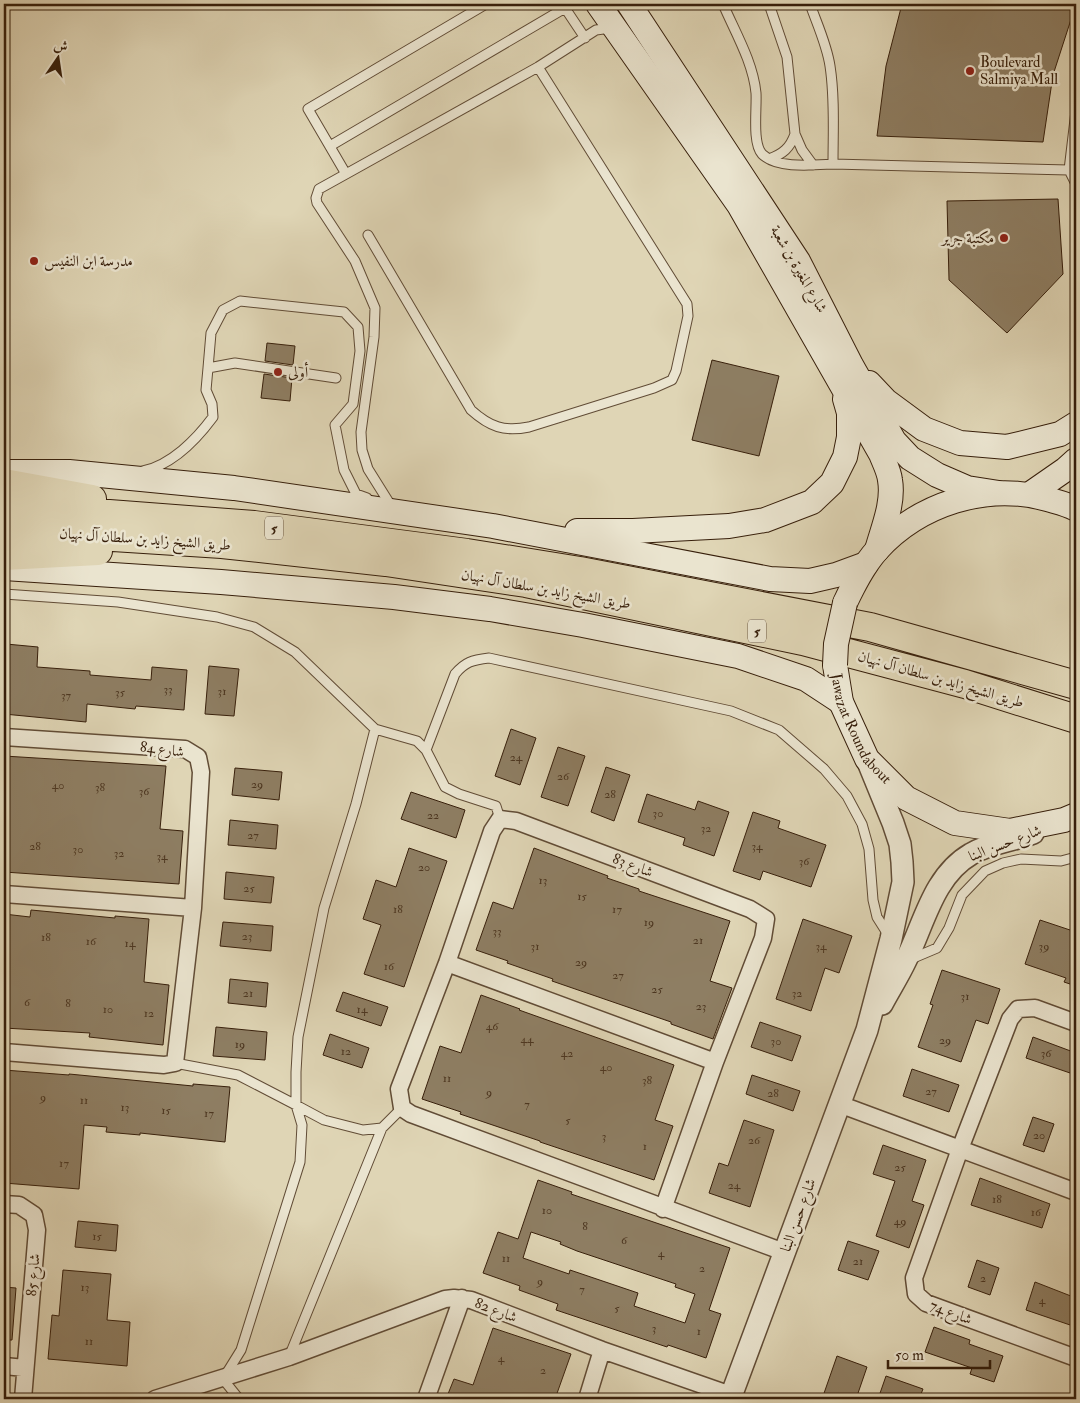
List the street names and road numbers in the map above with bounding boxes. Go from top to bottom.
street label: شارع المغيرة بن شعبة [763,222,831,318]
road number: 5 [265,516,283,540]
street label: طريق الشيخ زايد بن سلطان آل نهيان [58,524,231,559]
street label: طريق الشيخ زايد بن سلطان آل نهيان [459,565,632,618]
road number: 5 [748,620,766,642]
street label: طريق الشيخ زايد بن سلطان آل نهيان [855,647,1026,716]
street label: Jawazat Roundabout [825,671,896,788]
street label: شارع 84 [138,737,185,765]
street label: شارع حسن البنا [966,821,1045,869]
street label: شارع 83 [609,849,656,885]
street label: شارع حسن البنا [776,1176,823,1255]
street label: شارع 85 [22,1253,48,1297]
street label: شارع 82 [471,1294,520,1330]
street label: شارع 74 [926,1296,975,1332]

